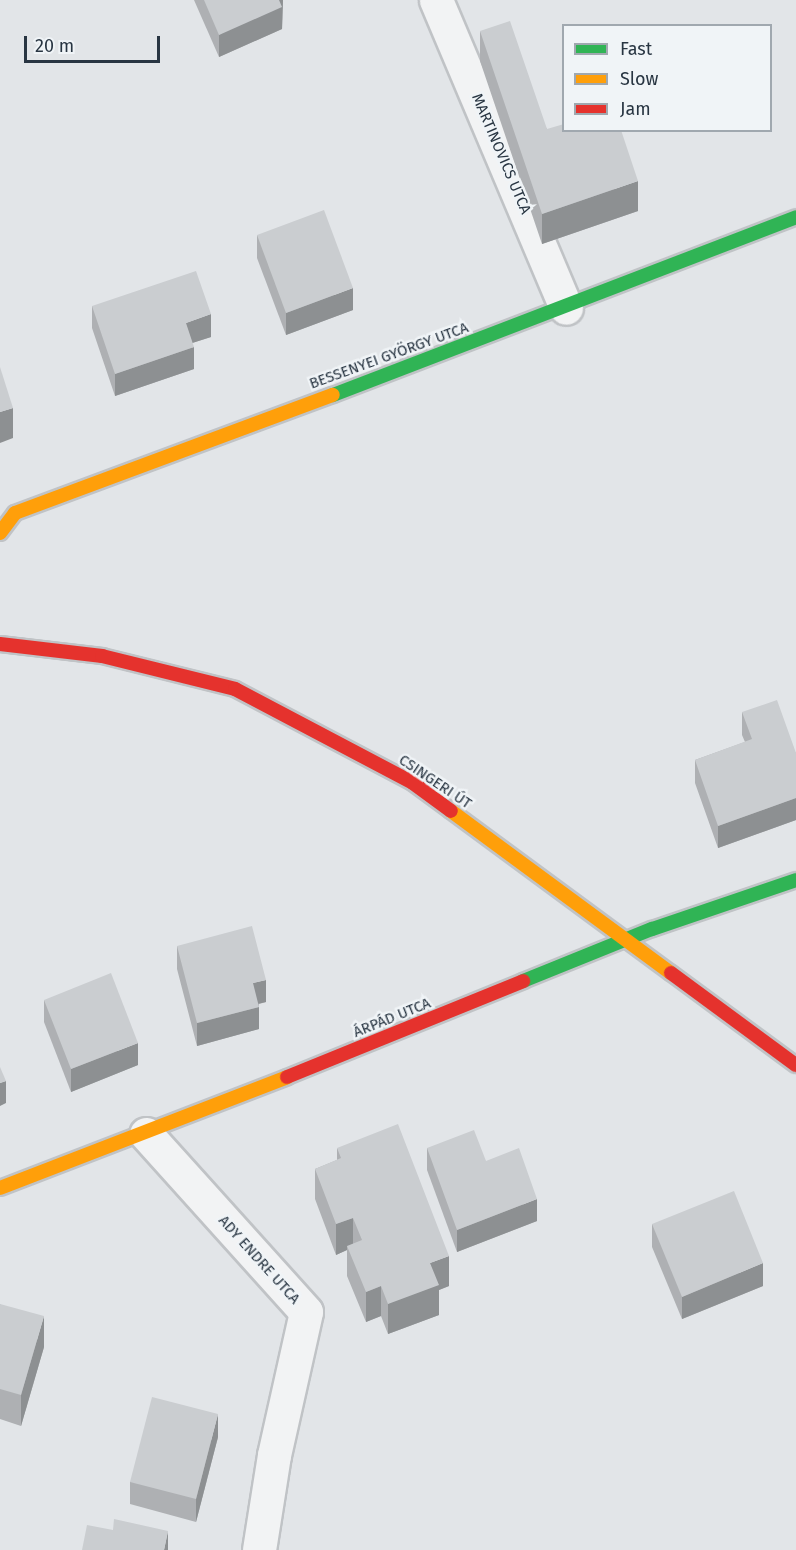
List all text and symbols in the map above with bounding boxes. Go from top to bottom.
scale bar [27,24,164,62]
legend [562,24,772,132]
text: 20 m [35,35,74,57]
text: Fast [620,38,652,60]
text: Slow [620,68,658,90]
street label: MARTINOVICS UTCA [467,91,535,217]
text: Jam [620,98,651,120]
street label: BESSENYEI GYÖRGY UTCA [307,319,471,393]
street label: CSINGERI ÚT [395,751,475,813]
street label: ÁRPÁD UTCA [351,994,433,1042]
street label: ADY ENDRE UTCA [214,1212,304,1308]

